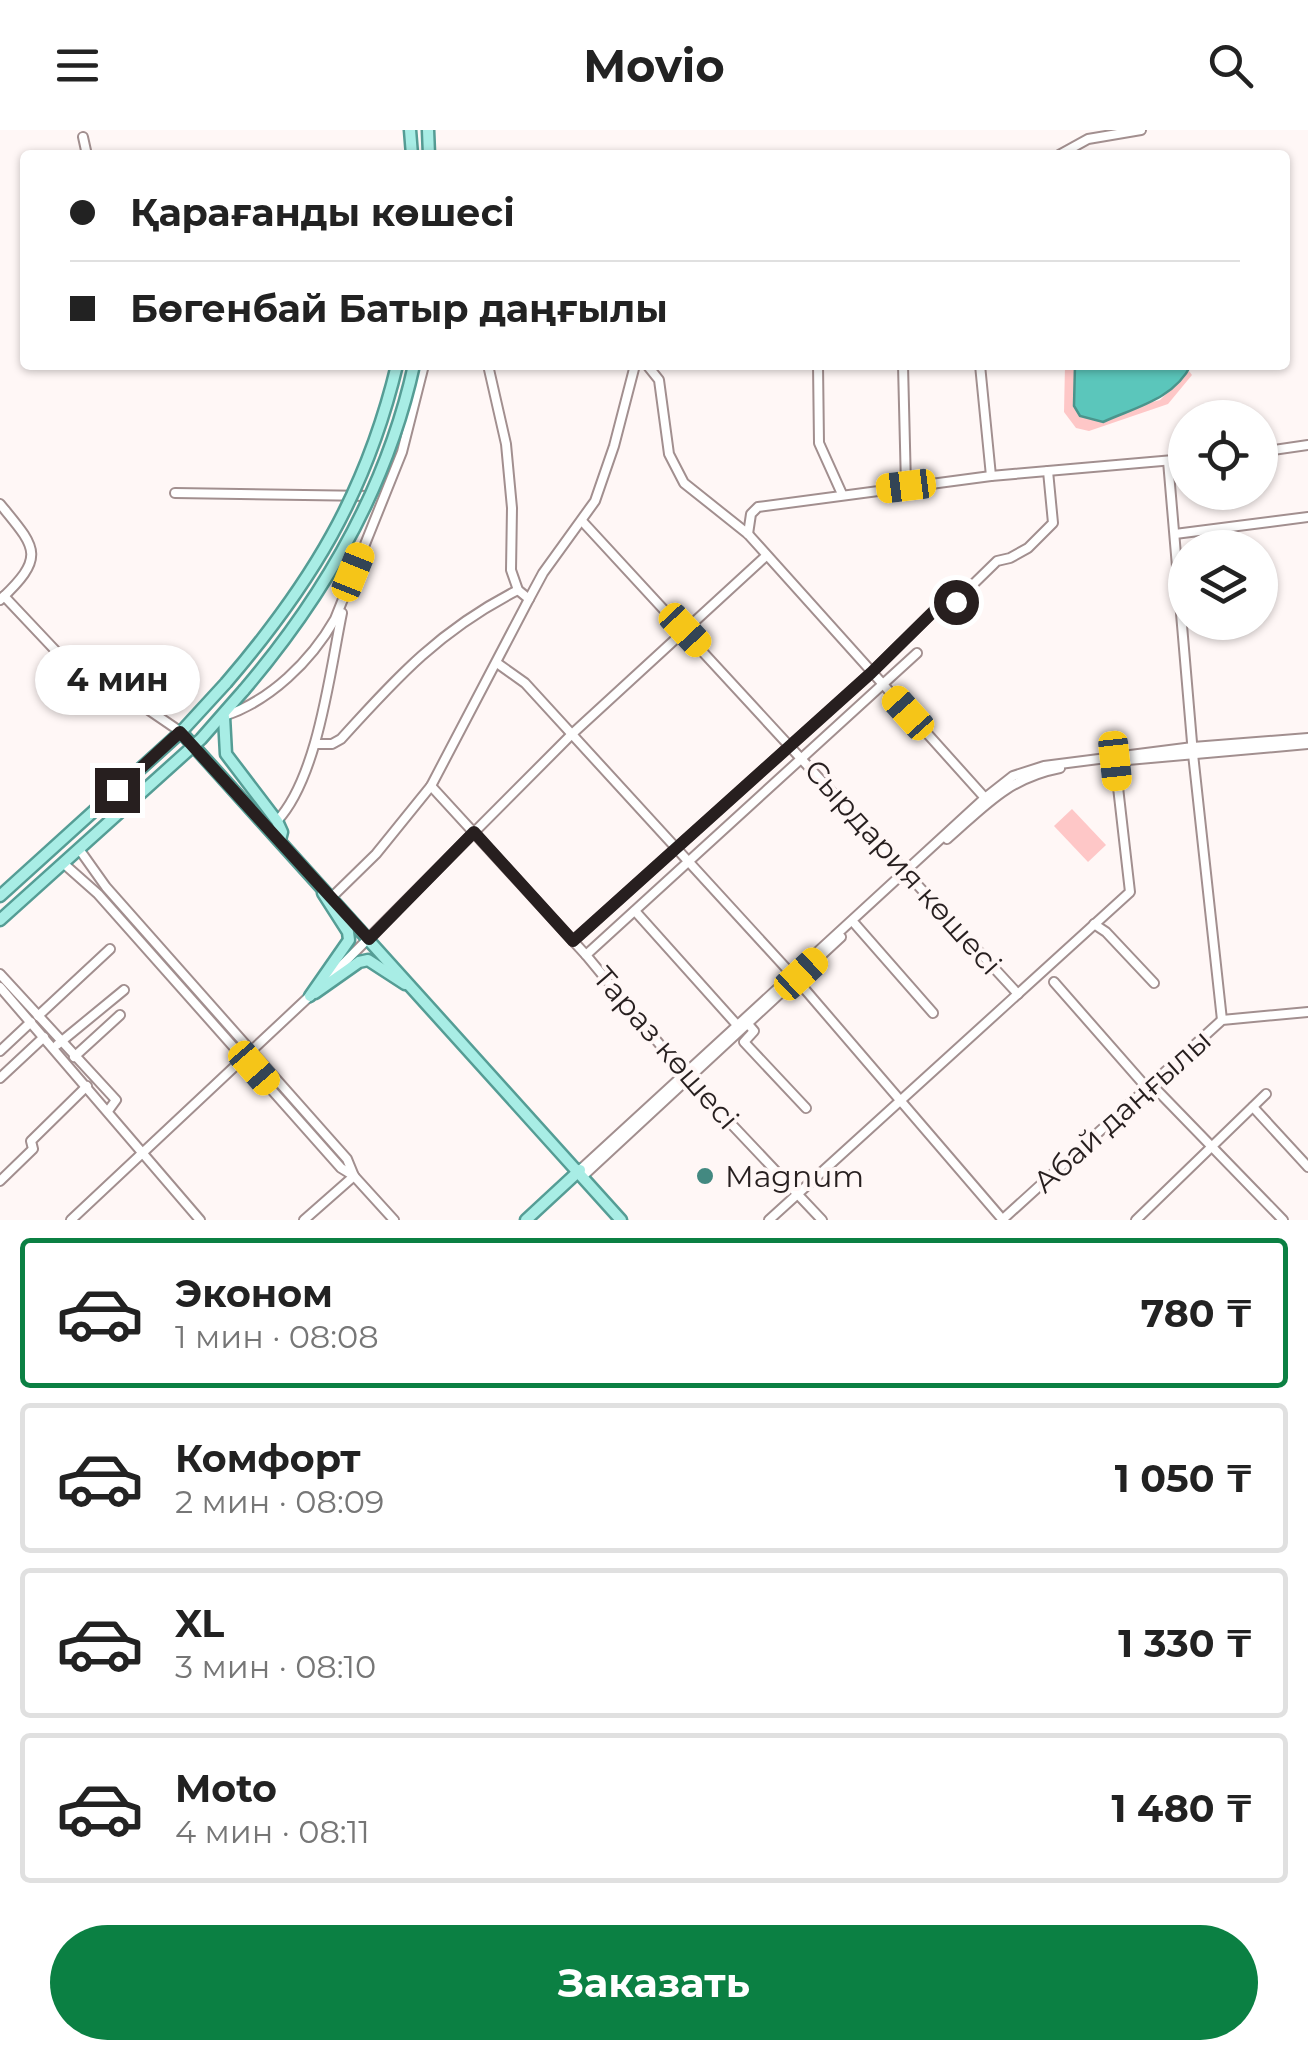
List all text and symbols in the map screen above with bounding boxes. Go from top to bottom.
icon: menu [50,38,105,93]
text: Movio [583,38,725,93]
icon: search [1203,38,1258,93]
text: Қарағанды көшесі [130,189,515,236]
text: Бөгенбай Батыр даңғылы [130,285,668,332]
map controls [1168,400,1278,640]
button: locate [1168,400,1278,510]
car [874,467,938,505]
button: layers [1168,530,1278,640]
car [328,539,378,605]
route start [934,580,979,625]
car [654,598,716,662]
callout: 4 мин [34,645,200,715]
text: 4 мин [66,660,169,699]
car [877,681,939,745]
car [1097,730,1133,792]
street label: Сырдария көшесі [796,752,1010,982]
route end [95,768,140,813]
car [769,943,833,1005]
street label: Тараз көшесі [585,959,747,1137]
street label: Абай даңғылы [1025,1021,1219,1201]
car [223,1036,285,1100]
place label: Magnum [725,1158,864,1195]
marker: Magnum [694,1165,716,1187]
icon: car [55,1268,145,1358]
text: Эконом [175,1270,333,1317]
text: 780 ₸ [1141,1290,1253,1337]
text: 1 мин · 08:08 [175,1317,379,1356]
icon: car [55,1433,145,1523]
text: Комфорт [175,1435,361,1482]
text: 1 050 ₸ [1115,1455,1253,1502]
text: 2 мин · 08:09 [175,1482,384,1521]
icon: car [55,1598,145,1688]
text: XL [175,1600,224,1647]
text: 1 330 ₸ [1118,1620,1253,1667]
text: 3 мин · 08:10 [175,1647,376,1686]
icon: car [55,1763,145,1853]
text: Moto [175,1765,277,1812]
text: 1 480 ₸ [1111,1785,1253,1832]
text: 4 мин · 08:11 [175,1812,370,1851]
button: Заказать [50,1925,1258,2040]

